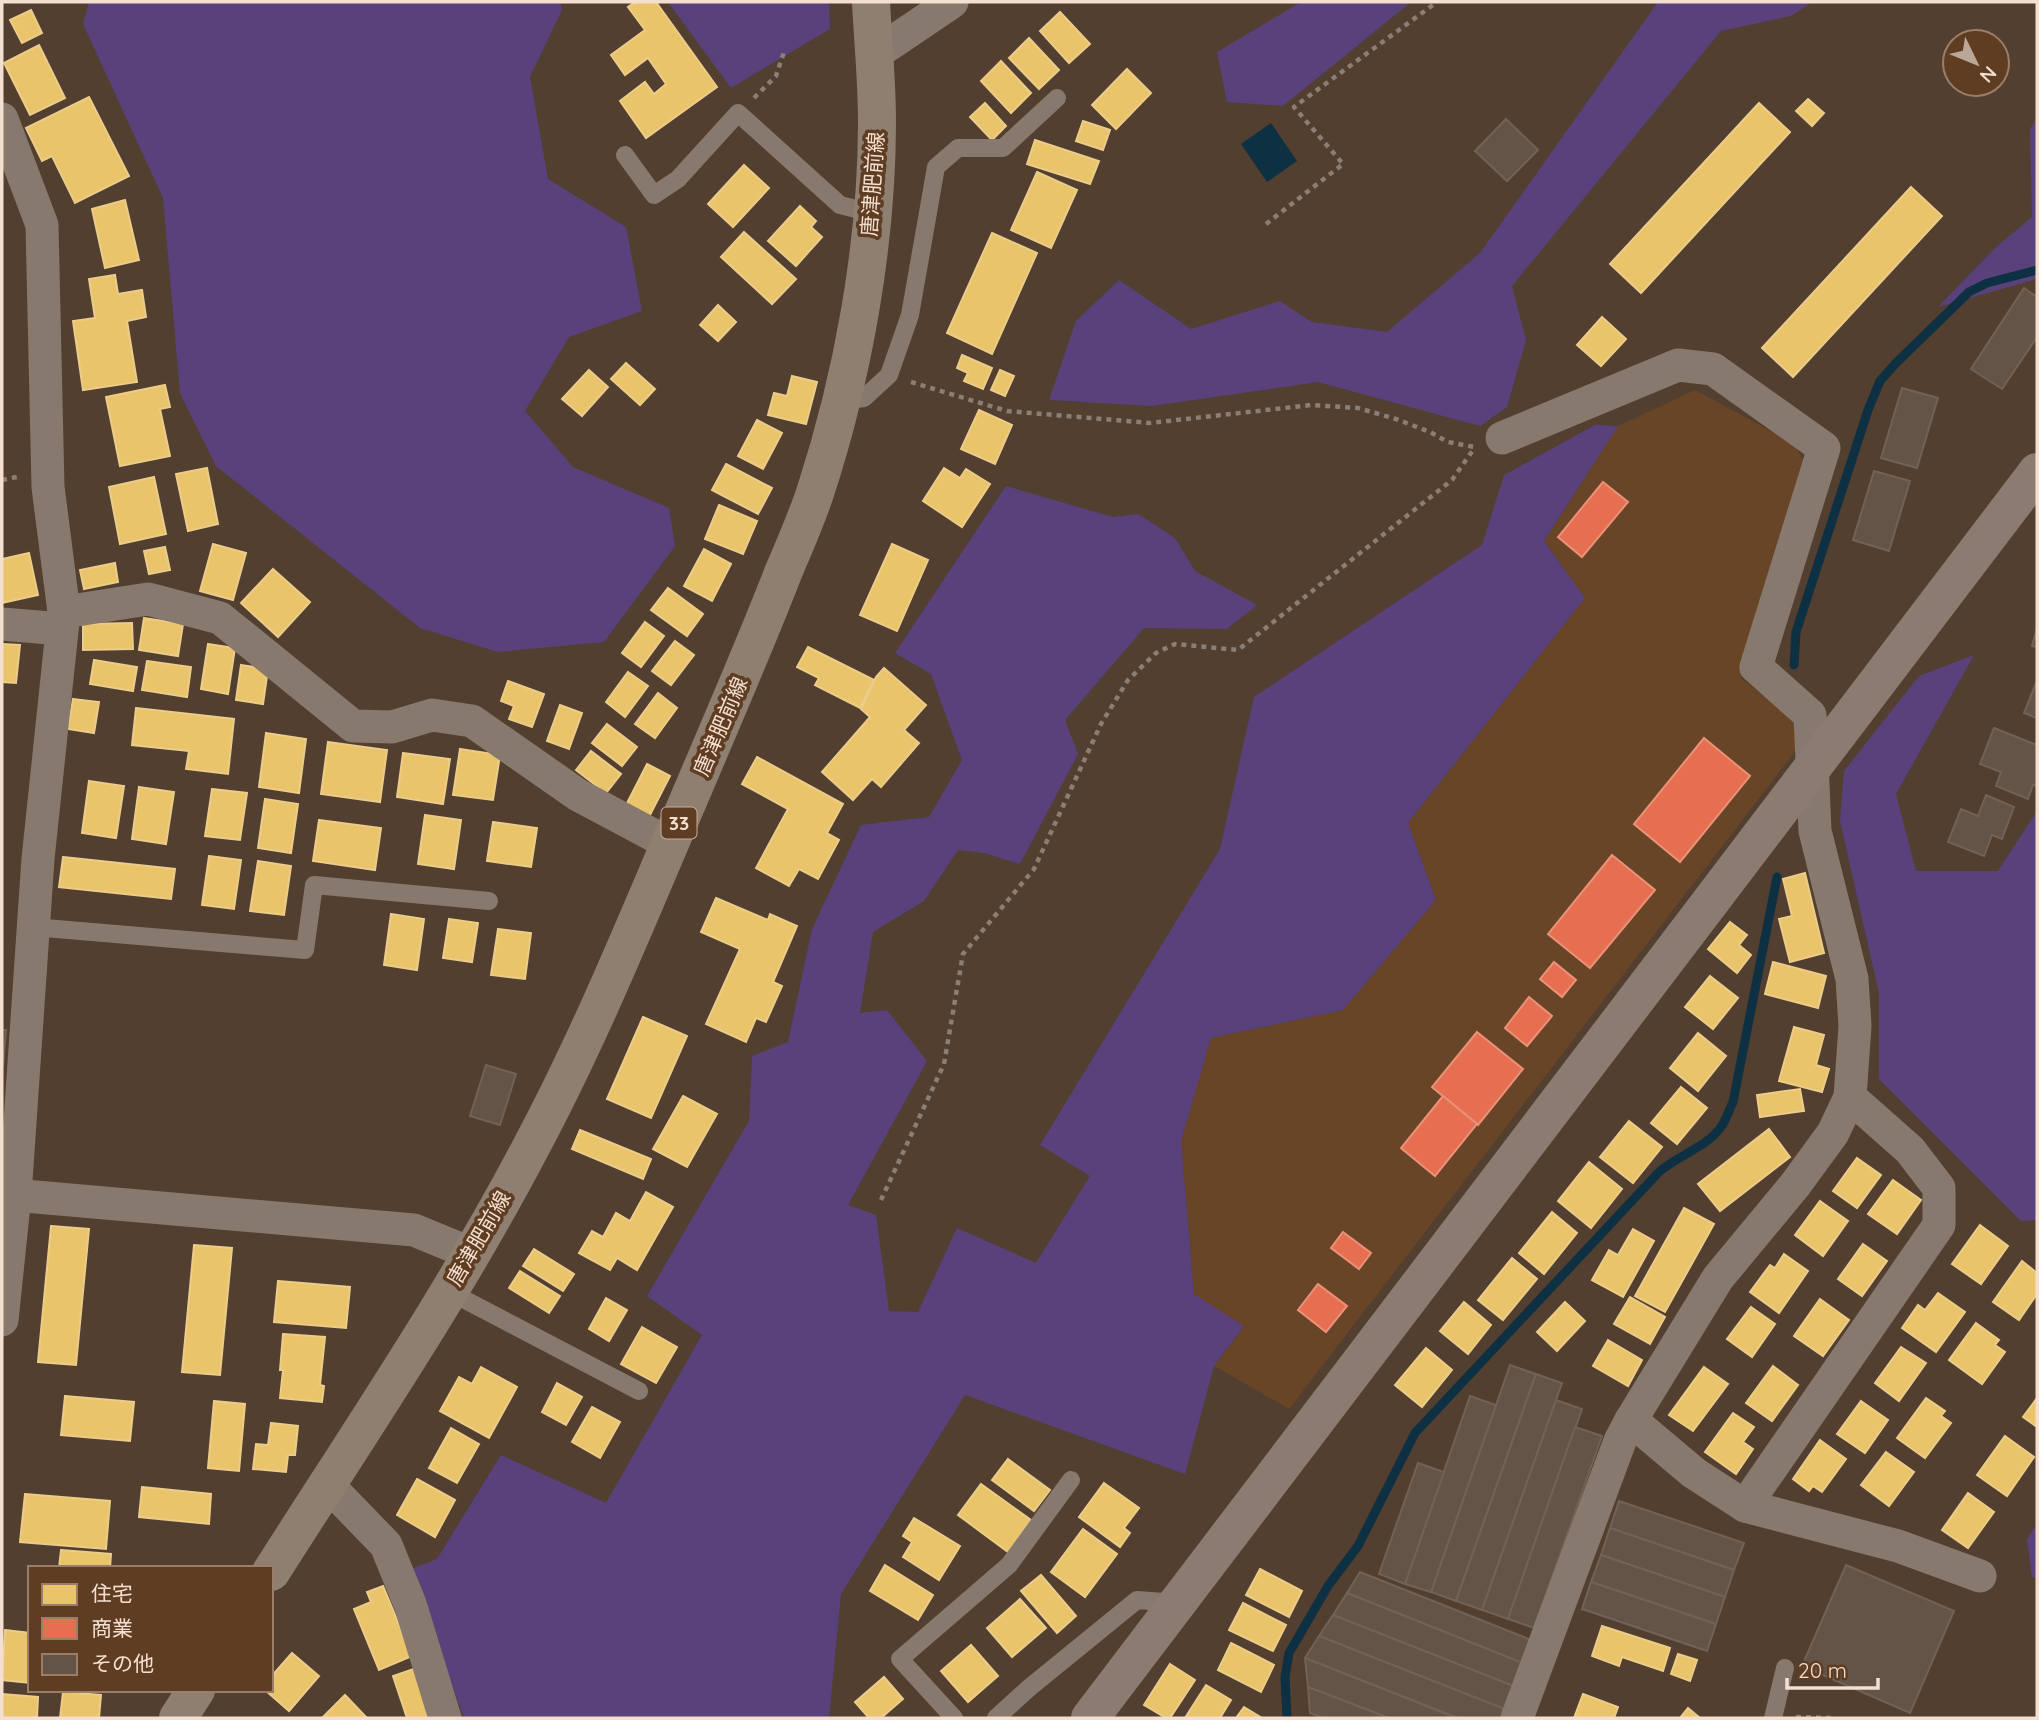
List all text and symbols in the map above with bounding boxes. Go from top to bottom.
north arrow [1941,28,2011,98]
text: N [1975,61,2002,88]
street label: 唐津肥前線 [855,131,889,237]
street label: 唐津肥前線 [688,673,752,779]
road number: 33 [662,808,696,838]
street label: 唐津肥前線 [440,1186,516,1290]
legend [28,1566,273,1692]
text: 住宅 [91,1580,133,1606]
text: 商業 [91,1615,133,1641]
scale bar [1787,1646,1878,1690]
text: その他 [91,1650,154,1676]
text: 20 m [1798,1657,1847,1683]

